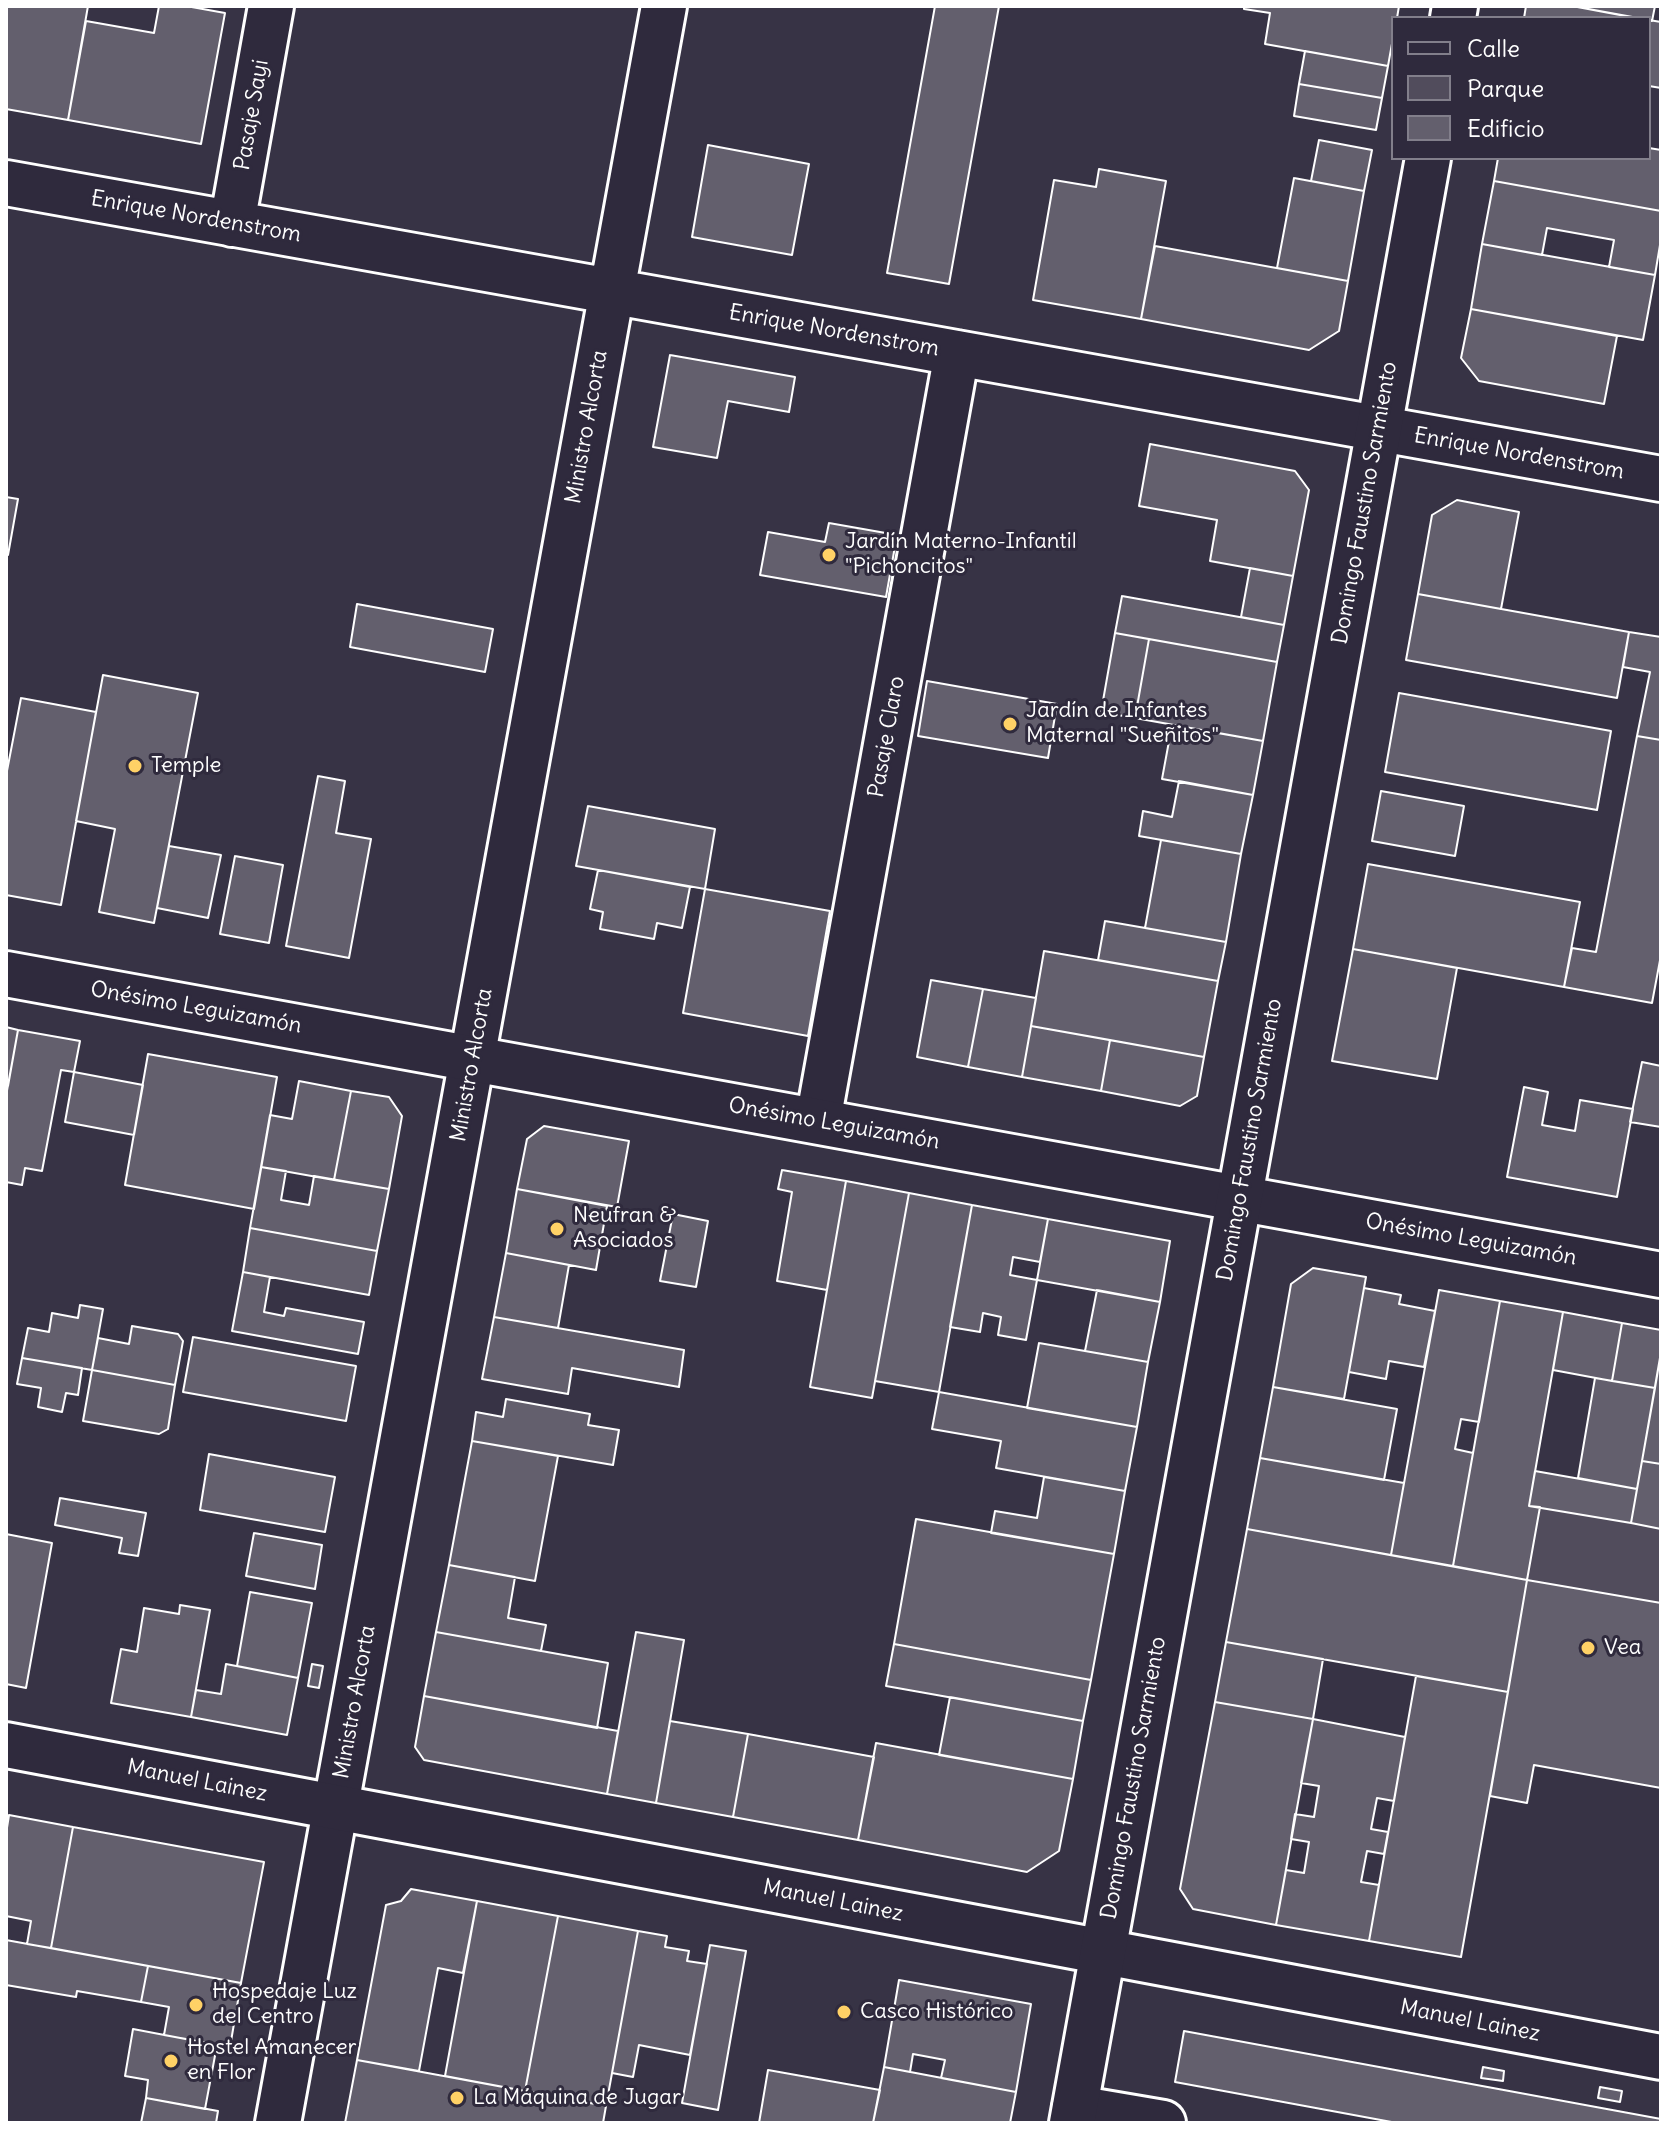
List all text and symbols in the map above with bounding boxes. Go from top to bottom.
legend [1391,16,1651,160]
text: Calle [1467,33,1520,63]
street label: Pasaje Sayi [229,58,275,172]
text: Parque [1467,73,1544,103]
text: Edificio [1467,113,1545,143]
street label: Enrique Nordenstrom [89,186,303,248]
street label: Enrique Nordenstrom [727,300,941,362]
street label: Ministro Alcorta [560,348,614,506]
street label: Domingo Faustino Sarmiento [1327,360,1403,646]
street label: Enrique Nordenstrom [1412,423,1626,485]
place label: Jardín Materno-Infantil "Pichoncitos" [845,529,1077,580]
marker: Jardín Materno-Infantil "Pichoncitos" [820,546,838,564]
street label: Pasaje Claro [863,674,911,800]
place label: Jardín de Infantes Maternal "Sueñitos" [1026,698,1219,750]
marker: Jardín de Infantes Maternal "Sueñitos" [1001,715,1019,733]
place label: Temple [151,753,221,779]
marker: Temple [126,757,144,775]
street label: Onésimo Leguizamón [88,976,304,1040]
street label: Ministro Alcorta [445,986,499,1144]
street label: Domingo Faustino Sarmiento [1212,997,1288,1283]
street label: Onésimo Leguizamón [726,1092,942,1156]
place label: Neufran & Asociados [573,1203,676,1254]
street label: Onésimo Leguizamón [1363,1208,1579,1272]
marker: Neufran & Asociados [548,1220,566,1238]
street label: Ministro Alcorta [328,1623,382,1781]
street label: Domingo Faustino Sarmiento [1096,1635,1172,1921]
place label: Vea [1604,1635,1641,1661]
marker: Vea [1579,1639,1597,1657]
street label: Manuel Lainez [125,1754,269,1808]
street label: Manuel Lainez [761,1874,905,1928]
place label: Hospedaje Luz del Centro [212,1979,357,2030]
street label: Manuel Lainez [1398,1994,1542,2048]
marker: Hospedaje Luz del Centro [187,1996,205,2014]
place label: Casco Histórico [860,1999,1013,2025]
marker: Casco Histórico [835,2003,853,2021]
place label: Hostel Amanecer en Flor [187,2035,357,2086]
marker: Hostel Amanecer en Flor [162,2052,180,2070]
place label: La Máquina de Jugar [473,2085,681,2111]
marker: La Máquina de Jugar [448,2089,466,2107]

